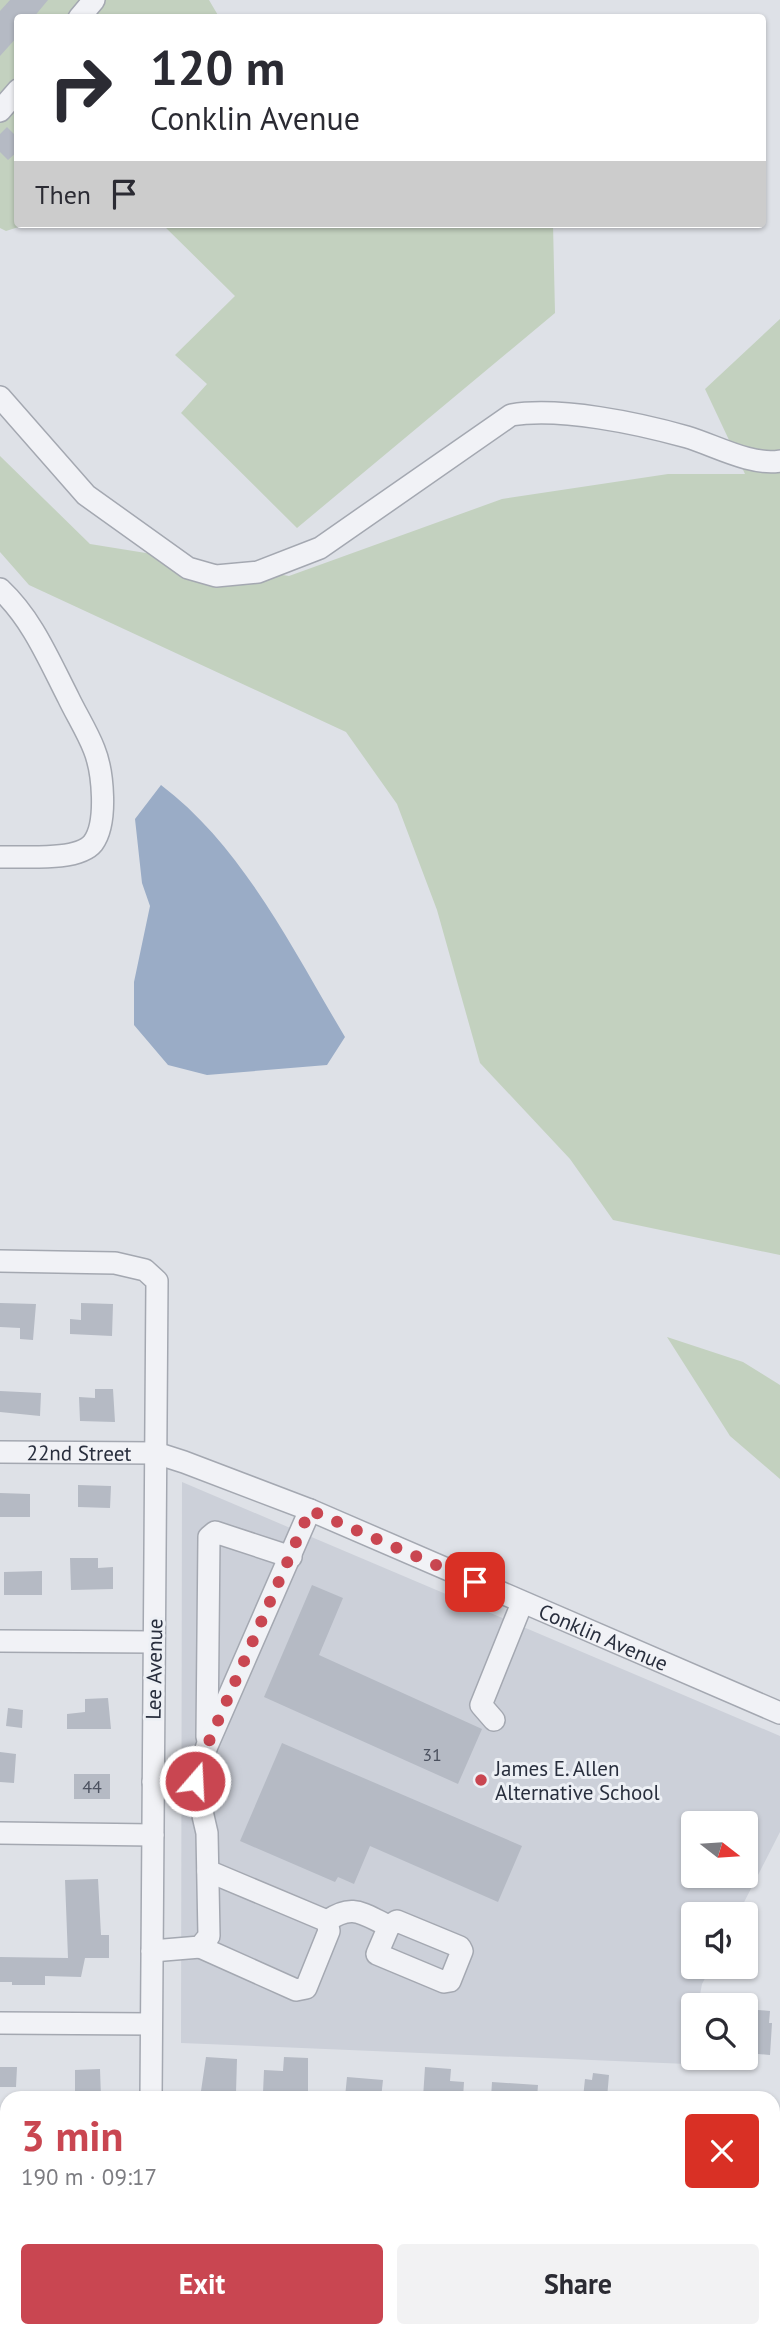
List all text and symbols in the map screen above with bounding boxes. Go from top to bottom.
text: 120 m [150,35,285,99]
icon: right [35,42,126,133]
text: Conklin Avenue [150,97,360,139]
icon: arrive [105,175,143,213]
text: Then [35,178,91,211]
street label: 22nd Street [26,1439,132,1466]
pin [445,1552,505,1612]
icon: arrive [456,1563,494,1601]
street label: Conklin Avenue [535,1597,672,1677]
street label: Lee Avenue [140,1618,168,1720]
house number: 31 [422,1743,442,1766]
position arrow [158,1744,232,1818]
place label: James E. Allen Alternative School [494,1755,660,1806]
marker: James E. Allen Alternative School [473,1772,489,1788]
house number: 44 [82,1775,102,1798]
north arrow [681,1811,758,1888]
map controls [681,1811,758,2070]
button: sound [681,1902,758,1979]
button: search [681,1993,758,2070]
text: 3 min [21,2108,123,2163]
button: close [685,2114,759,2188]
text: 190 m · 09:17 [21,2162,157,2191]
button: Exit [21,2244,383,2324]
button: Share [397,2244,759,2324]

